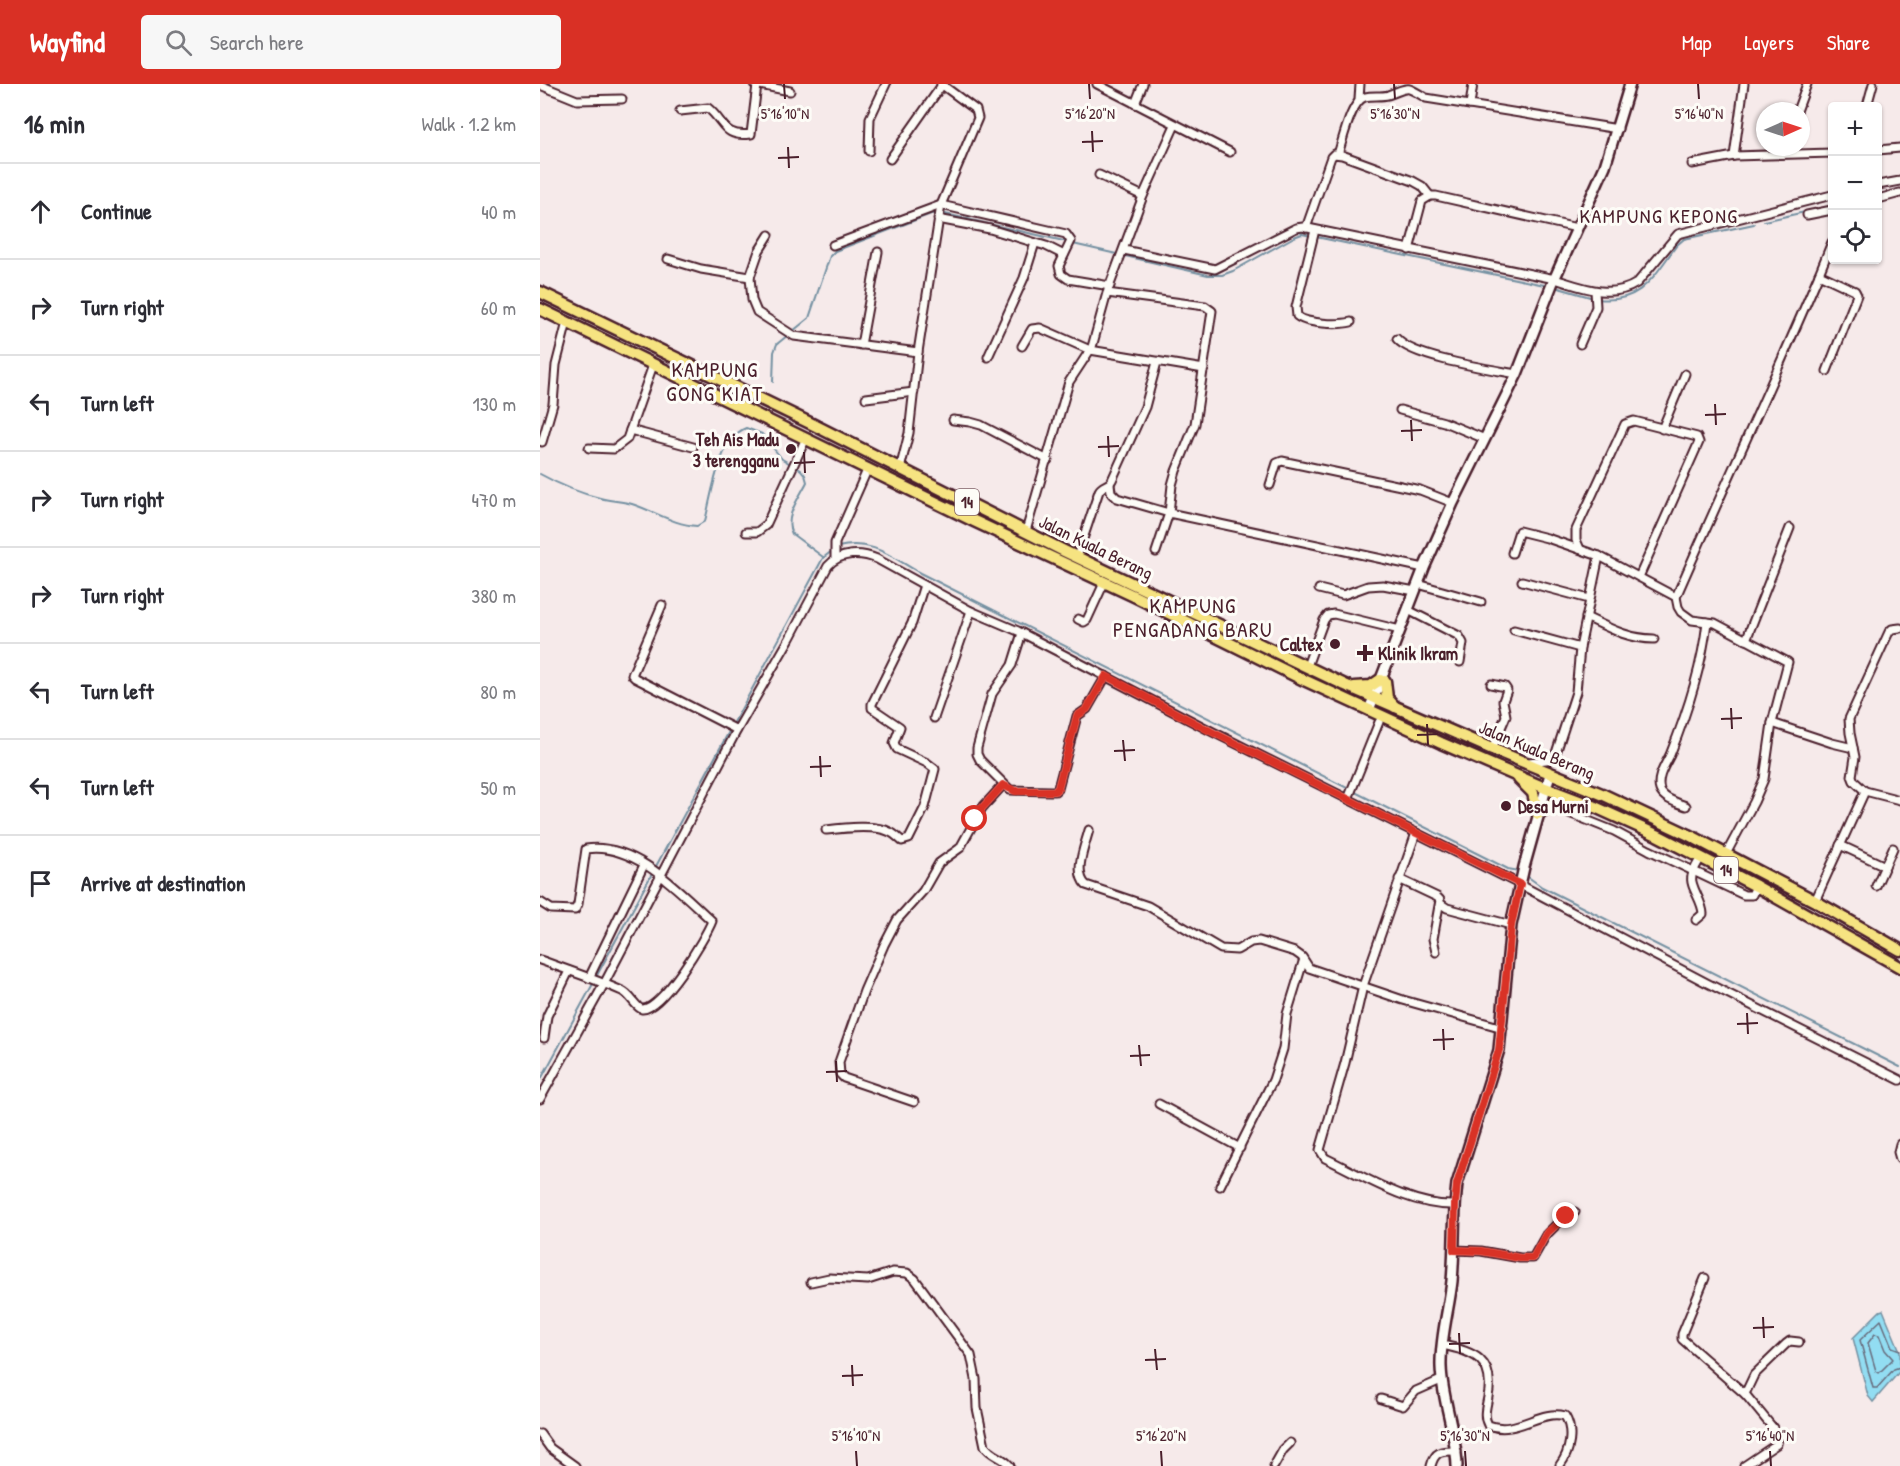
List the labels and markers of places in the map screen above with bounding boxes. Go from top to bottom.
place label: Teh Ais Madu 3 terengganu [693,427,780,474]
marker: Teh Ais Madu 3 terengganu [784,442,798,456]
place label: Caltex [1280,632,1323,657]
marker: Caltex [1328,637,1342,651]
place label: Klinik Ikram [1378,641,1458,666]
marker: Klinik Ikram [1356,644,1374,662]
place label: Desa Murni [1518,794,1589,819]
marker: Desa Murni [1499,799,1513,813]

